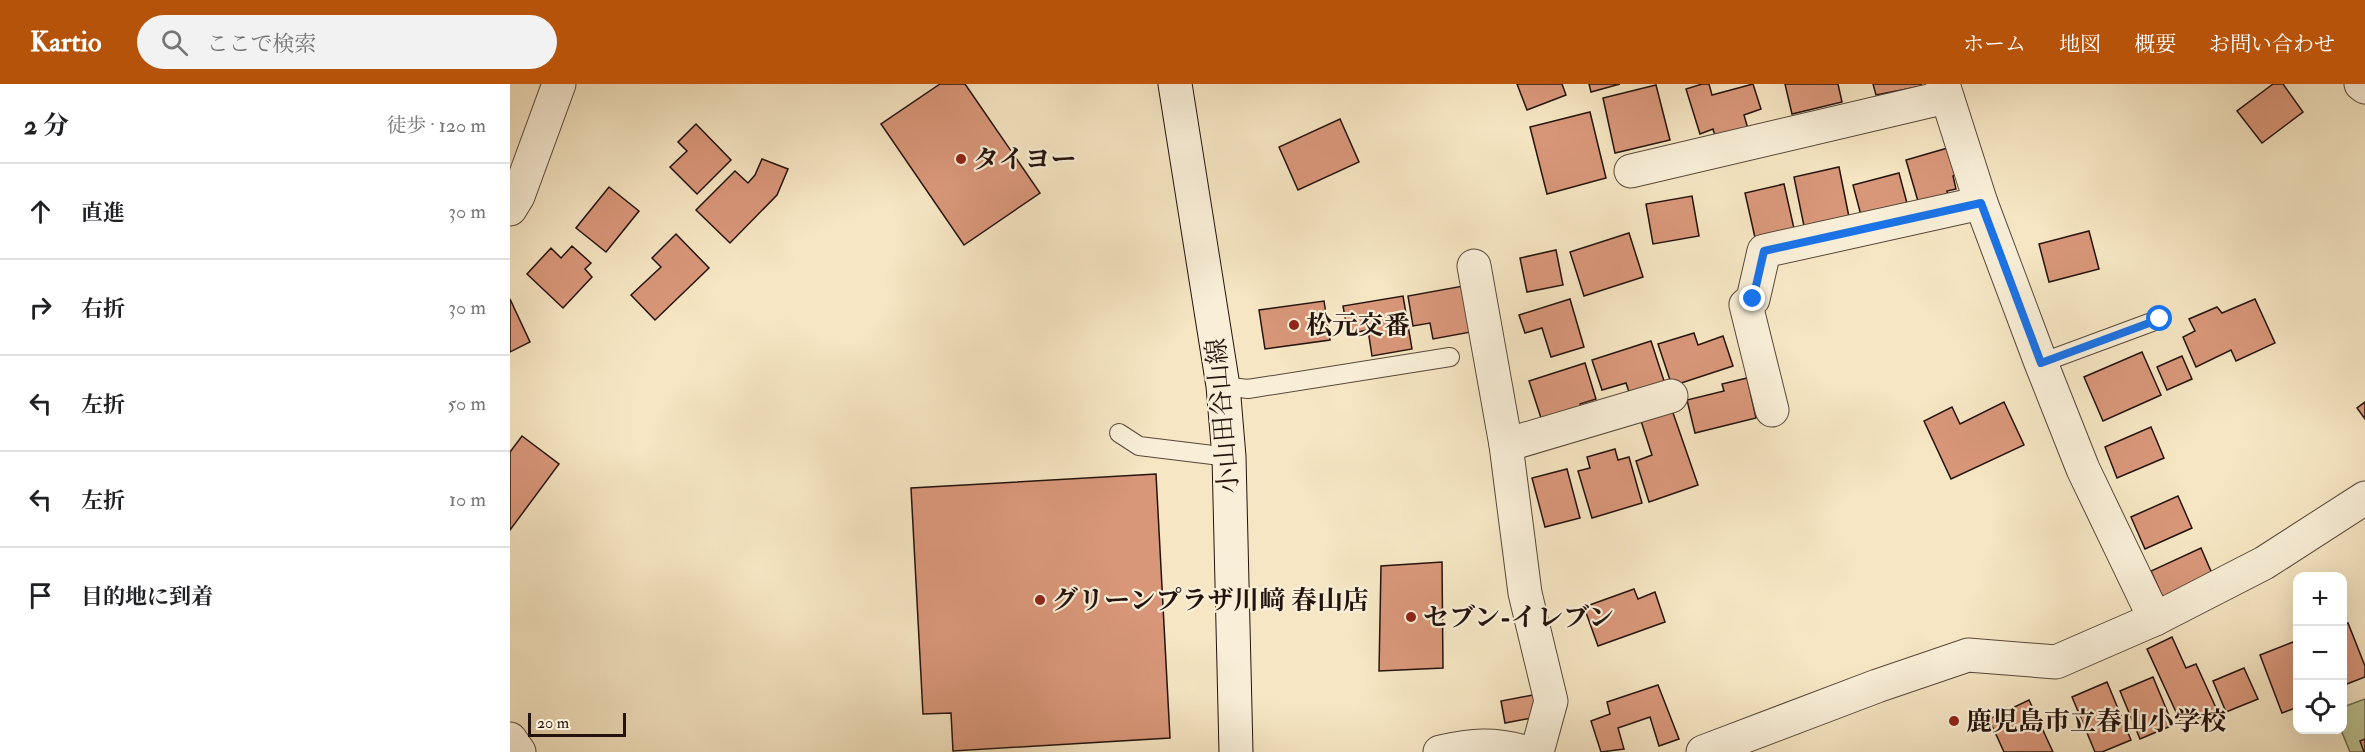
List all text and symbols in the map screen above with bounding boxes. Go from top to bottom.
search box [137,15,557,69]
text: Kartio [30,25,101,60]
icon: search [158,26,191,59]
text: ここで検索 [206,30,316,58]
text: ホーム [1963,31,2026,58]
text: 地図 [2059,31,2101,58]
text: 概要 [2134,31,2176,58]
text: お問い合わせ [2209,31,2335,58]
text: 2 分 [24,110,69,142]
text: 徒歩 · 120 m [386,113,486,138]
place label: タイヨー [973,144,1076,176]
marker: タイヨー [954,152,968,166]
icon: ahead [24,195,57,228]
text: 直進 [81,199,125,227]
text: 30 m [448,199,486,224]
route end [1739,285,1765,311]
icon: right [24,291,57,324]
text: 右折 [81,295,125,323]
text: 30 m [448,295,486,320]
route start [2146,305,2172,331]
place label: 松元交番 [1306,310,1410,342]
marker: 松元交番 [1287,318,1301,332]
street label: 小山田谷山線 [1200,337,1246,495]
icon: left [24,387,57,420]
text: 左折 [81,391,125,419]
text: 50 m [447,391,486,416]
icon: left [24,483,57,516]
text: 左折 [81,487,125,515]
text: 10 m [449,487,486,512]
map controls [2293,572,2347,734]
button: + [2293,572,2347,626]
icon: arrive [24,579,57,612]
text: 目的地に到着 [81,583,213,611]
place label: グリーンプラザ川﨑 春山店 [1052,585,1369,617]
marker: グリーンプラザ川﨑 春山店 [1033,593,1047,607]
place label: セブン-イレブン [1423,602,1614,634]
marker: セブン-イレブン [1404,610,1418,624]
button: − [2293,626,2347,680]
button: locate [2293,680,2347,734]
place label: 鹿児島市立春山小学校 [1966,706,2226,738]
scale bar [528,710,626,738]
text: 20 m [537,713,569,733]
marker: 鹿児島市立春山小学校 [1947,714,1961,728]

